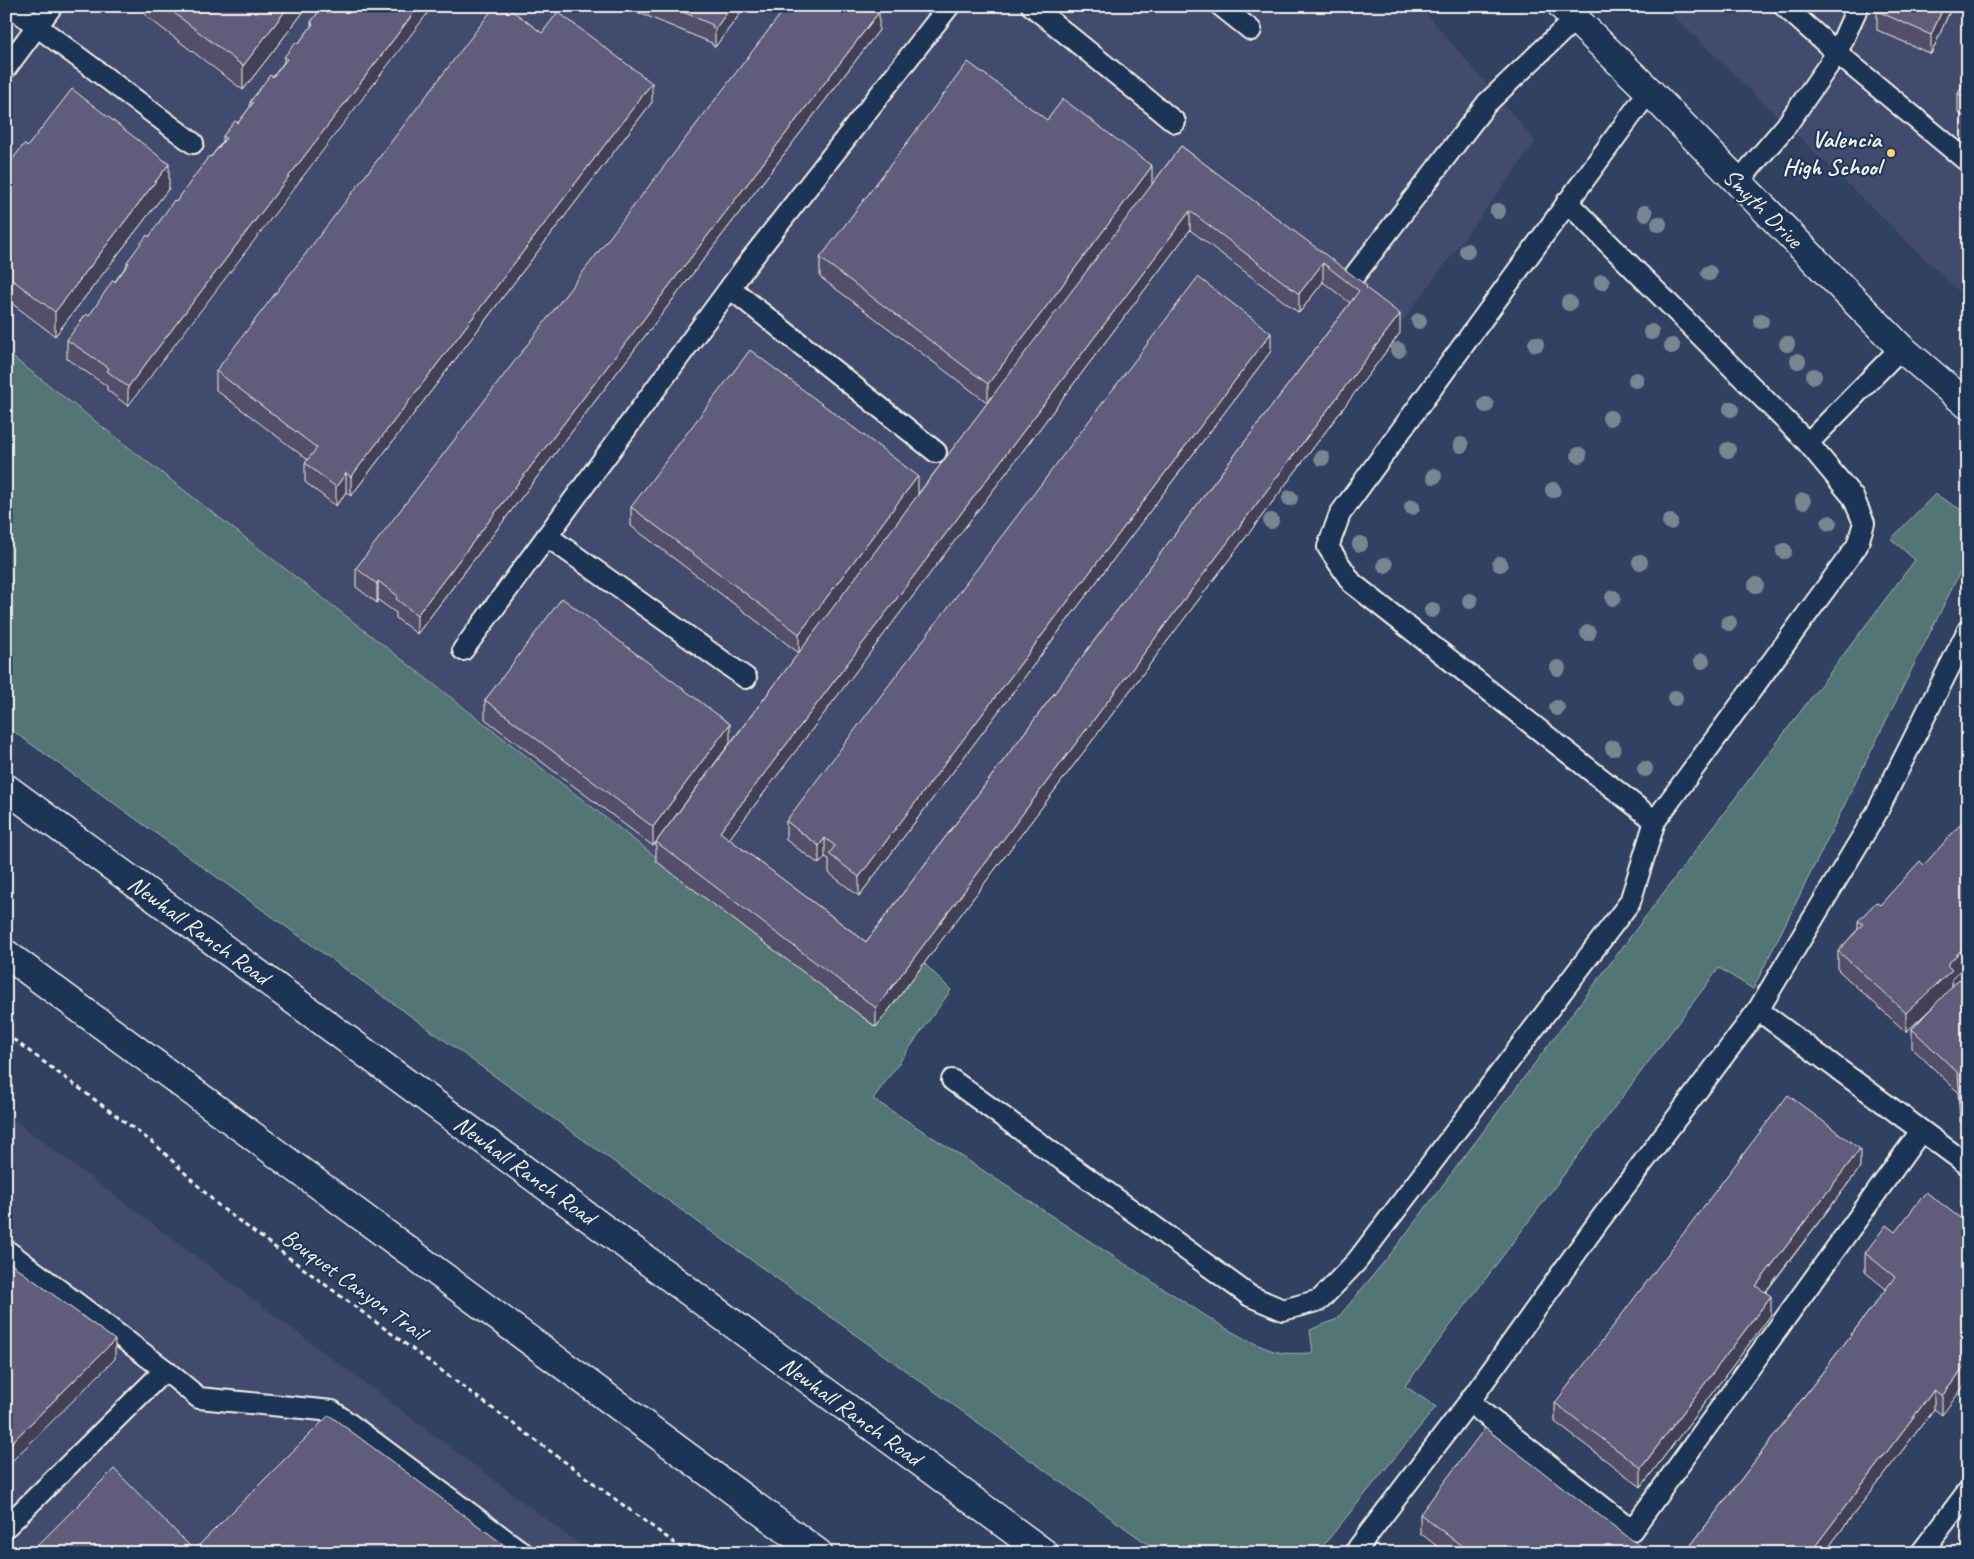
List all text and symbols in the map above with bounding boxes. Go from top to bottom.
place label: Valencia High School [1783,124,1886,182]
marker: Valencia High School [1885,147,1897,159]
street label: Smyth Drive [1717,162,1811,256]
street label: Newhall Ranch Road [122,869,279,994]
street label: Newhall Ranch Road [448,1109,605,1234]
street label: Bouquet Canyon Trail [276,1221,435,1349]
street label: Newhall Ranch Road [774,1350,931,1475]

